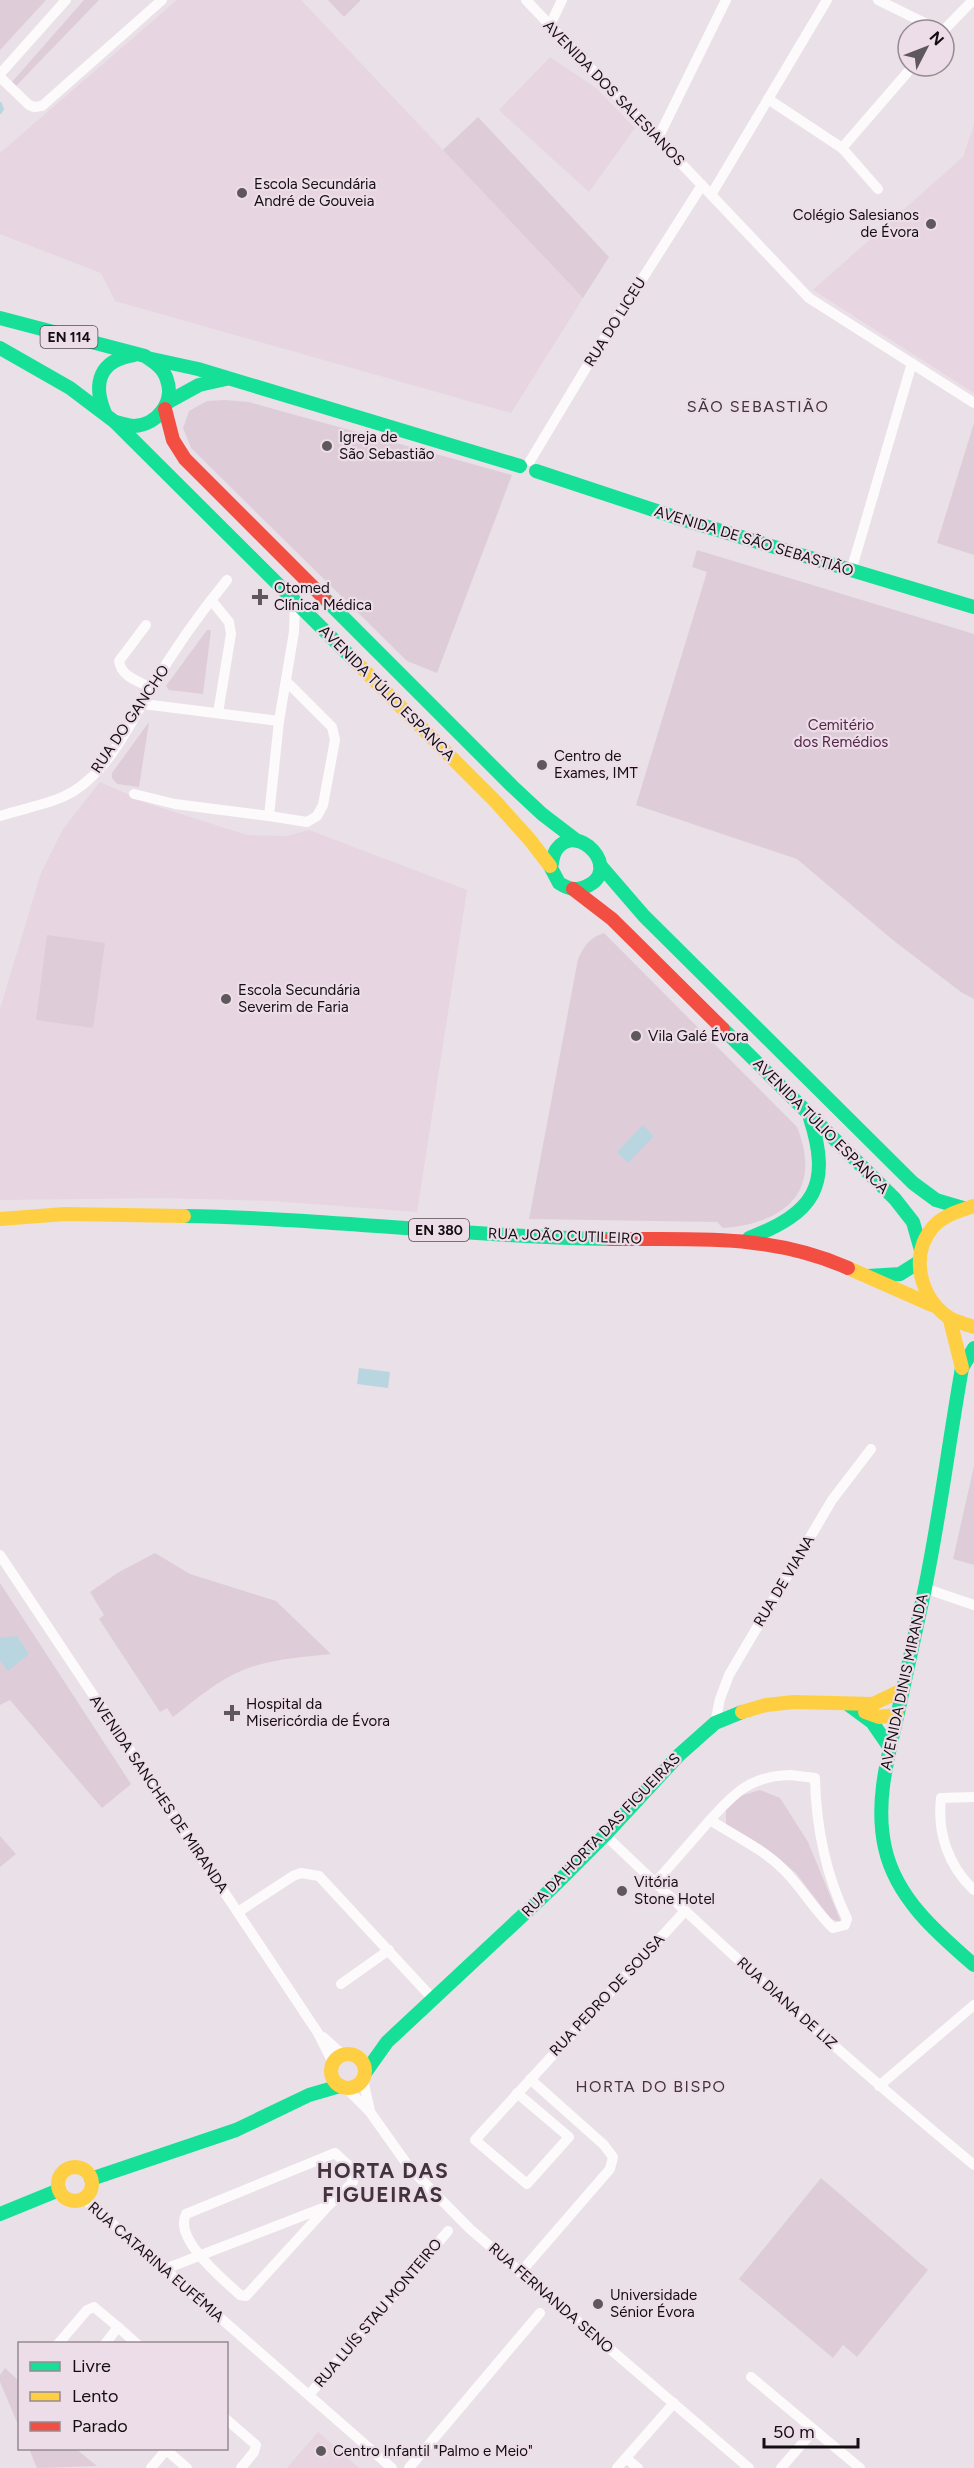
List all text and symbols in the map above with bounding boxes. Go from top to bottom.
street label: AVENIDA DOS SALESIANOS [540,16,688,170]
north arrow [896,18,956,78]
text: N [926,27,948,49]
place label: Escola Secundária André de Gouveia [254,175,376,210]
marker: Escola Secundária André de Gouveia [235,186,249,200]
place label: Colégio Salesianos de Évora [793,206,919,241]
marker: Colégio Salesianos de Évora [924,217,938,231]
street label: RUA DO LICEU [580,274,650,370]
road number: EN 114 [40,326,98,348]
district label: SÃO SEBASTIÃO [687,397,829,416]
place label: Igreja de São Sebastião [339,428,435,463]
marker: Igreja de São Sebastião [320,439,334,453]
street label: AVENIDA DE SÃO SEBASTIÃO [652,502,856,580]
place label: Otomed Clínica Médica [274,579,372,614]
marker: Otomed Clínica Médica [251,588,269,606]
street label: AVENIDA TÚLIO ESPANCA [315,621,459,765]
street label: RUA DO GANCHO [87,662,173,776]
park label: Cemitério dos Remédios [794,716,888,751]
place label: Centro de Exames, IMT [554,747,638,782]
marker: Centro de Exames, IMT [535,758,549,772]
place label: Escola Secundária Severim de Faria [238,981,360,1016]
marker: Escola Secundária Severim de Faria [219,992,233,1006]
place label: Vila Galé Évora [648,1027,749,1045]
marker: Vila Galé Évora [629,1029,643,1043]
street label: AVENIDA TÚLIO ESPANCA [749,1054,893,1198]
road number: EN 380 [409,1219,469,1241]
street label: RUA JOÃO CUTILEIRO [488,1224,642,1248]
street label: RUA DE VIANA [750,1532,818,1630]
street label: AVENIDA DINIS MIRANDA [876,1592,932,1772]
street label: AVENIDA SANCHES DE MIRANDA [86,1692,232,1896]
place label: Hospital da Misericórdia de Évora [246,1695,390,1730]
marker: Hospital da Misericórdia de Évora [223,1704,241,1722]
street label: RUA DA HORTA DAS FIGUEIRAS [518,1749,684,1921]
place label: Vitória Stone Hotel [634,1873,715,1908]
marker: Vitória Stone Hotel [615,1884,629,1898]
street label: RUA PEDRO DE SOUSA [546,1930,668,2060]
street label: RUA DIANA DE LIZ [733,1953,841,2053]
district label: HORTA DO BISPO [576,2077,726,2096]
district label: HORTA DAS FIGUEIRAS [317,2158,449,2207]
street label: RUA CATARINA EUFÉMIA [84,2198,228,2326]
street label: RUA LUÍS STAU MONTEIRO [311,2235,445,2391]
street label: RUA FERNANDA SENO [485,2239,617,2357]
place label: Universidade Sénior Évora [610,2286,697,2321]
marker: Universidade Sénior Évora [591,2297,605,2311]
legend [18,2342,228,2450]
text: Livre [72,2355,111,2377]
text: Lento [72,2385,118,2407]
scale bar [764,2411,858,2449]
text: Parado [72,2415,128,2437]
text: 50 m [773,2421,815,2443]
place label: Centro Infantil "Palmo e Meio" [333,2442,533,2460]
marker: Centro Infantil "Palmo e Meio" [314,2444,328,2458]

